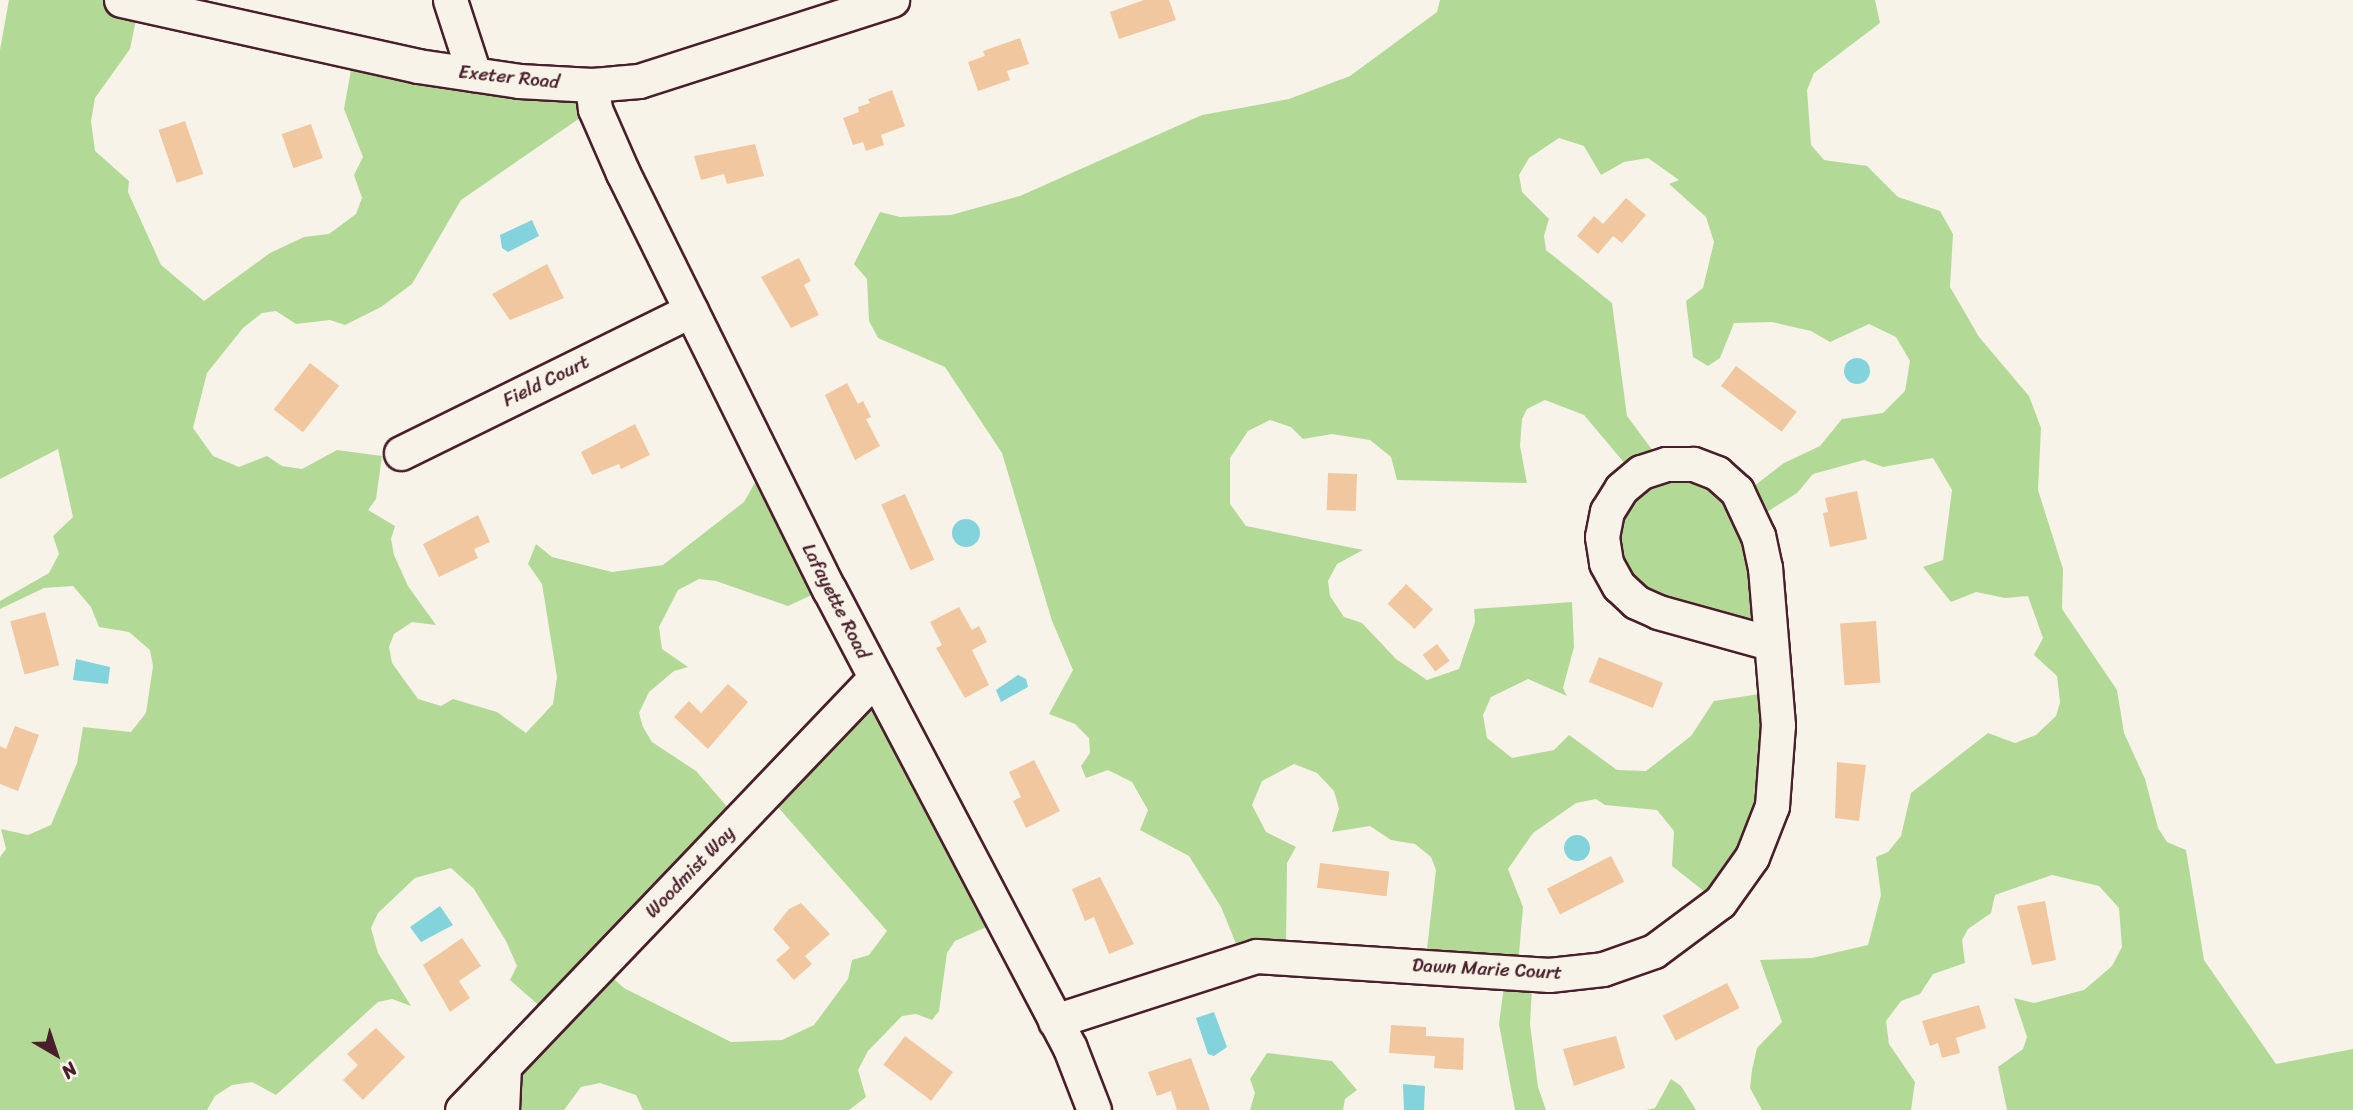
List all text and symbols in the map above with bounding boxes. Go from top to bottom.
street label: Exeter Road [457,60,561,94]
street label: Field Court [499,350,593,412]
street label: Lafayette Road [797,540,875,662]
street label: Woodmist Way [641,821,739,923]
street label: Dawn Marie Court [1412,954,1562,984]
north arrow [21,1019,91,1089]
text: N [54,1054,85,1088]

